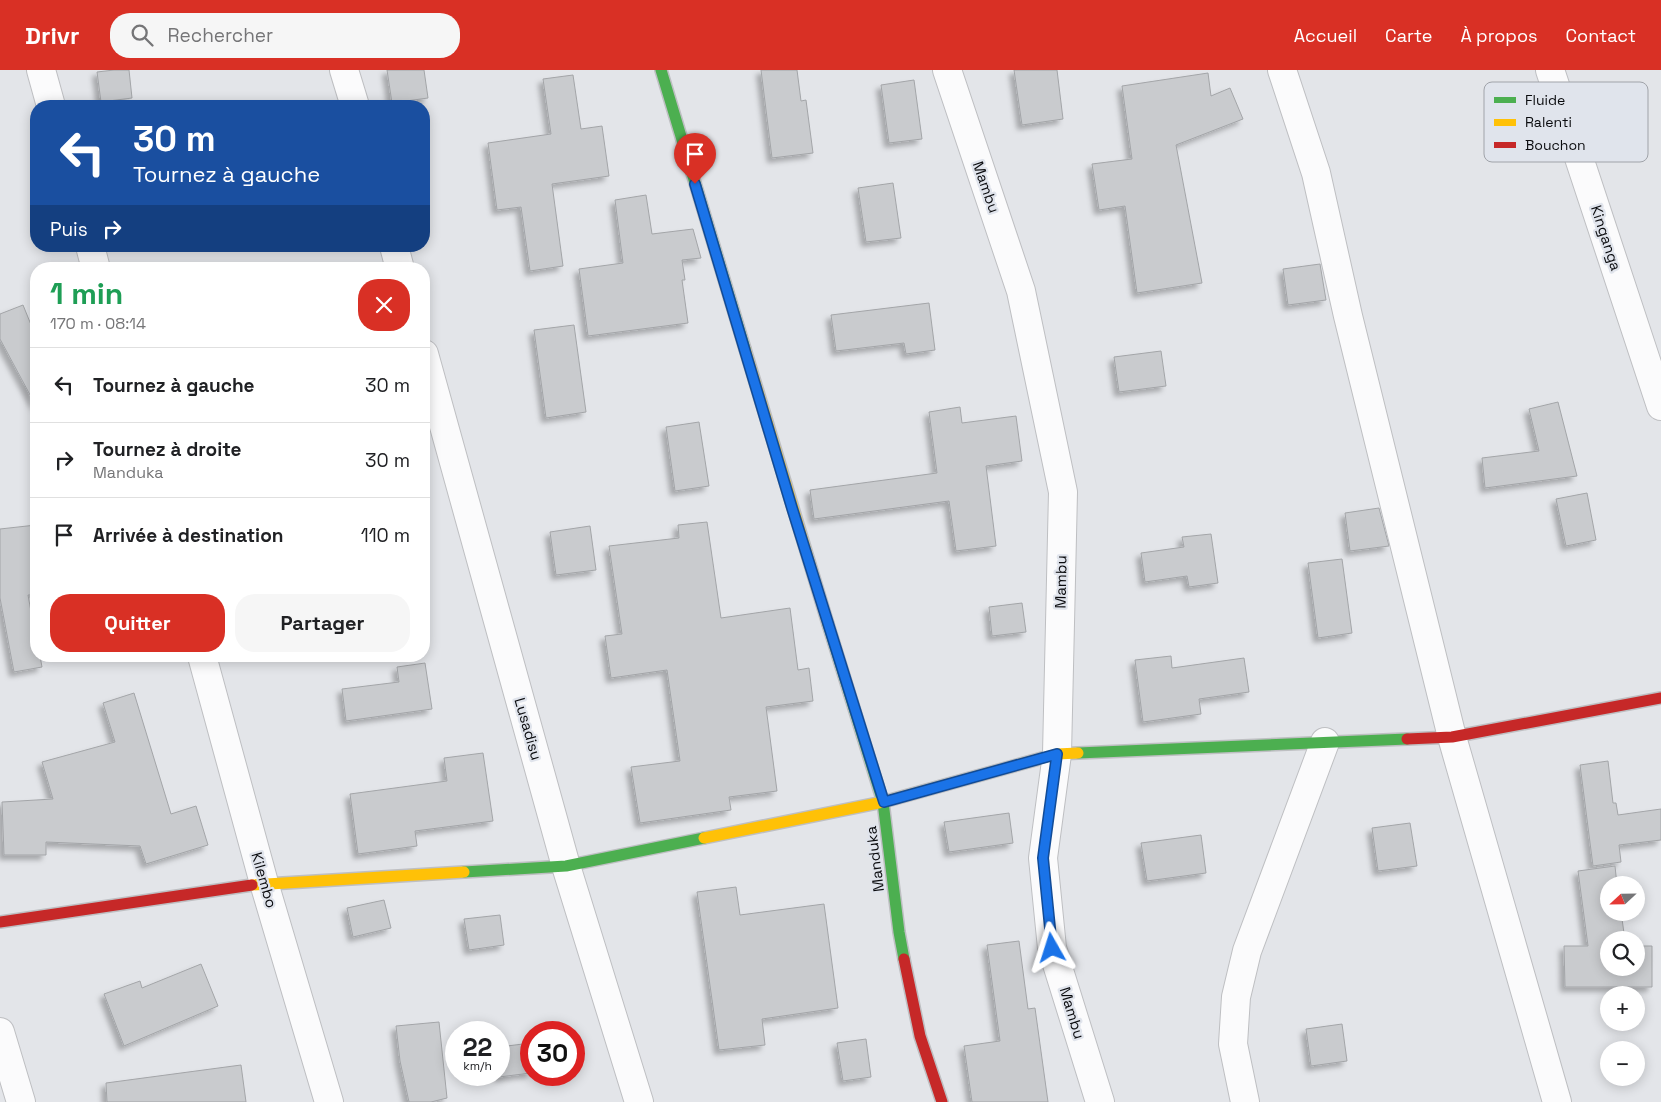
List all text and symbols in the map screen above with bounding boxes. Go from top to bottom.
search box [110,13,460,58]
text: Drivr [25,20,80,51]
icon: search [128,21,156,49]
text: Rechercher [168,23,273,48]
text: Accueil [1294,24,1357,47]
text: Carte [1385,24,1432,47]
text: À propos [1460,24,1538,47]
text: Contact [1566,24,1636,47]
legend [1484,82,1648,162]
text: Fluide [1525,91,1565,109]
text: Ralenti [1525,113,1572,131]
text: 30 m [133,117,216,161]
icon: left [50,120,115,185]
pin [674,133,716,184]
text: Bouchon [1525,136,1586,154]
icon: arrive [681,140,709,168]
street label: Mambu [969,159,1004,215]
text: Tournez à gauche [133,160,320,188]
street label: Kinganga [1587,203,1626,273]
icon: right [98,215,126,243]
text: Puis [50,217,88,242]
text: 1 min [50,274,123,313]
button: close [358,279,410,331]
text: 170 m · 08:14 [50,313,146,334]
icon: left [50,371,78,399]
text: Tournez à gauche [93,373,255,398]
text: 30 m [365,373,410,398]
text: Tournez à droite [93,437,242,462]
icon: right [50,446,78,474]
text: 30 m [365,448,410,473]
text: Manduka [93,462,164,483]
icon: arrive [50,521,78,549]
text: Arrivée à destination [93,523,283,548]
text: 110 m [361,523,410,548]
street label: Mambu [1051,555,1070,609]
button: Quitter [50,594,225,652]
button: Partager [235,594,410,652]
street label: Lusadisu [511,695,546,762]
street label: Manduka [861,825,888,893]
street label: Kilembo [247,850,281,910]
north arrow [1600,876,1645,921]
map controls [1600,876,1645,1086]
position arrow [1025,921,1077,973]
button: search [1600,931,1645,976]
street label: Mambu [1056,985,1089,1041]
button: + [1600,986,1645,1031]
speed limit sign: 30 [520,1021,585,1086]
text: 22 [463,1031,492,1063]
button: − [1600,1041,1645,1086]
text: km/h [463,1058,492,1074]

